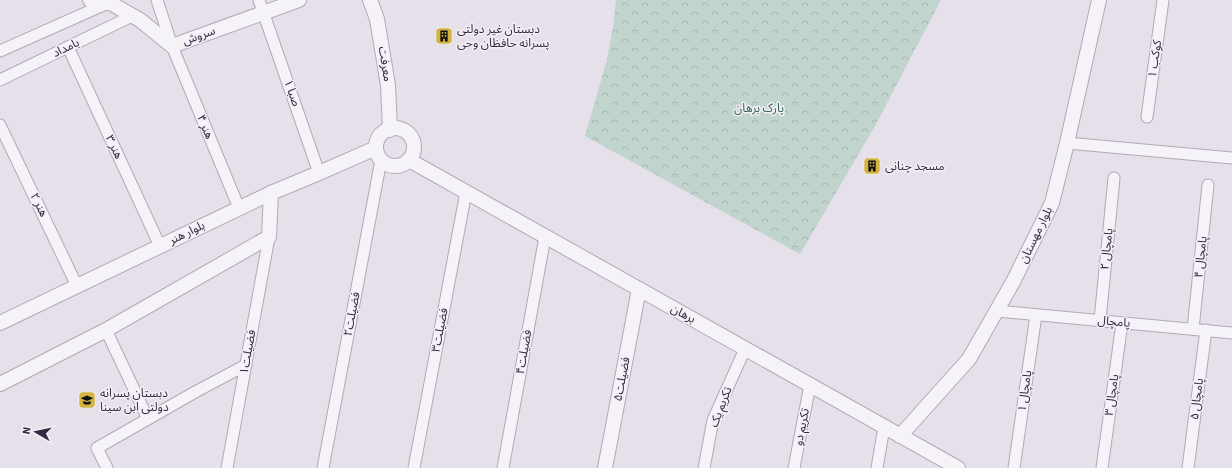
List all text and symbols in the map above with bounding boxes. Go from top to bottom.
place label: دبستان غیر دولتی پسرانه حافظان وحی [457,21,549,52]
street label: سروش [180,22,218,50]
building icon: دبستان غیر دولتی پسرانه حافظان وحی [434,26,454,46]
street label: بامداد [50,34,82,62]
street label: کوکب ۱ [1144,38,1166,79]
street label: معرفت [374,45,396,83]
street label: صبا ۱ [279,77,305,109]
park label: پارک برهان [734,100,784,117]
street label: هنر ۴ [192,112,218,142]
street label: هنر ۳ [101,132,127,162]
building icon: مسجد چنانی [862,156,882,176]
place label: مسجد چنانی [885,158,945,175]
street label: هنر ۲ [26,190,52,220]
street label: بلوار مهستان [1015,204,1057,266]
street label: بلوار هنر [165,217,208,249]
street label: پامچال ۲ [1096,227,1118,271]
street label: پامچال ۴ [1190,235,1212,279]
street label: فضیلت۲ [339,290,365,338]
street label: برهان [667,300,699,328]
street label: فضیلت۳ [427,306,453,354]
street label: پامچال [1097,312,1131,332]
street label: فضیلت۱ [236,328,260,376]
street label: فضیلت۴ [512,328,536,376]
street label: فضیلت۵ [609,355,635,403]
street label: پامچال ۱ [1014,369,1036,413]
street label: پامچال ۳ [1101,373,1123,417]
street label: پامچال ۵ [1186,377,1208,421]
street label: تکریم یک [706,384,737,430]
place label: دبستان پسرانه دولتی ابن سینا [100,385,169,416]
school or university icon: دبستان پسرانه دولتی ابن سینا [77,390,97,410]
street label: تکریم دو [790,406,814,447]
north arrow [16,412,56,452]
text: N [19,426,35,435]

